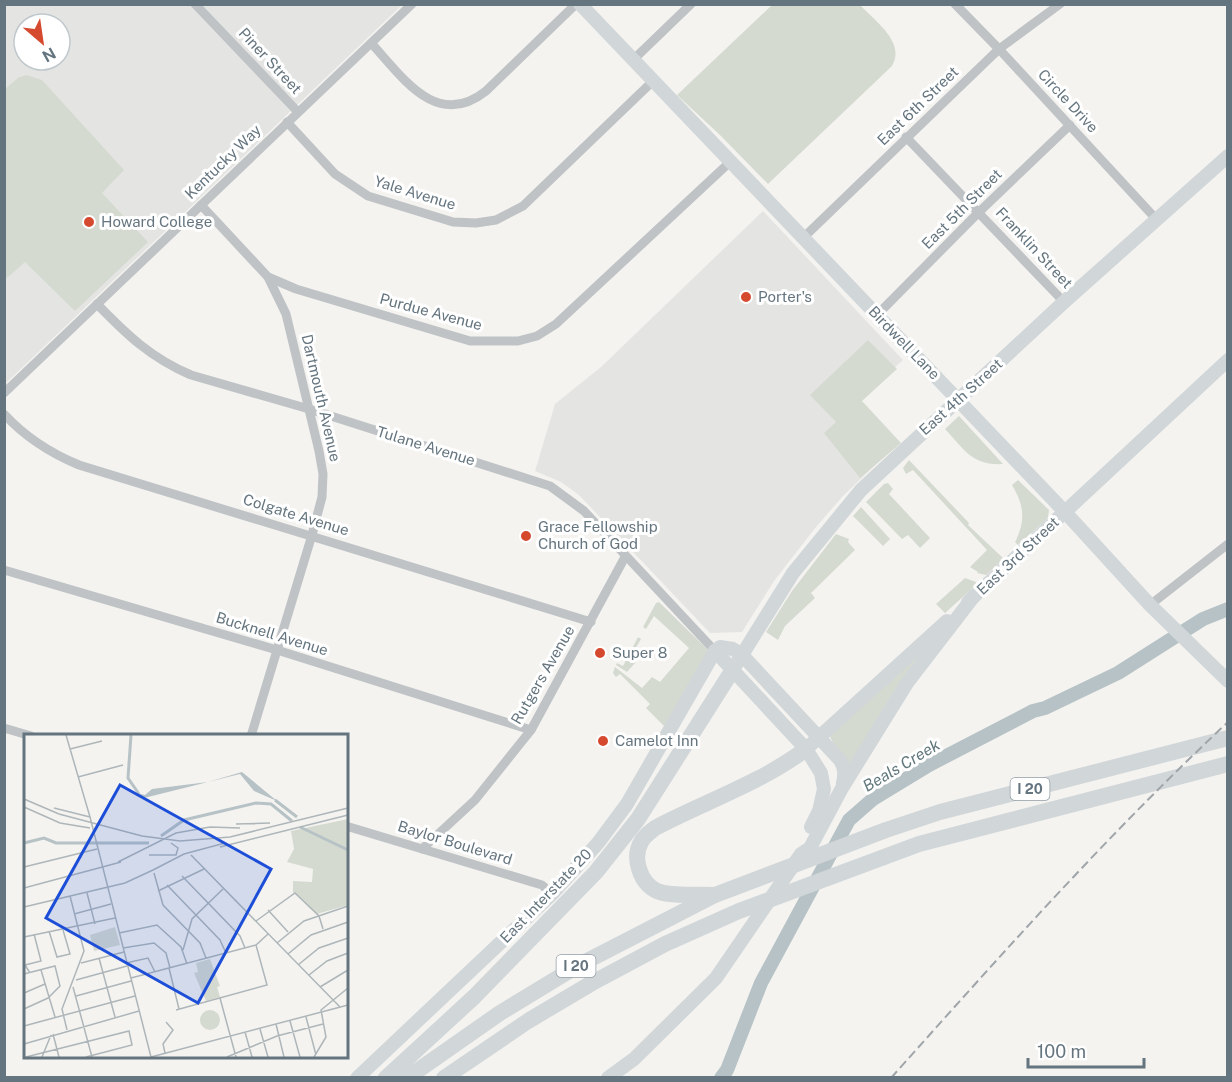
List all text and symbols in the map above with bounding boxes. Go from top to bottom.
north arrow [12,12,72,72]
street label: Piner Street [236,24,305,97]
text: N [39,43,59,66]
street label: East 6th Street [874,63,962,148]
street label: Circle Drive [1035,66,1102,136]
street label: Kentucky Way [181,121,264,202]
street label: East 5th Street [918,165,1005,252]
street label: Yale Avenue [372,172,458,213]
street label: Franklin Street [993,204,1076,292]
place label: Howard College [101,213,212,230]
marker: Howard College [82,215,96,229]
place label: Porter's [758,288,812,305]
street label: Purdue Avenue [378,290,484,333]
marker: Porter's [739,290,753,304]
street label: Birdwell Lane [865,303,943,383]
street label: Dartmouth Avenue [299,333,344,463]
street label: East 4th Street [916,355,1006,438]
street label: Tulane Avenue [375,423,477,469]
street label: Colgate Avenue [241,490,351,539]
street label: East 3rd Street [973,513,1062,598]
place label: Grace Fellowship Church of God [538,518,658,552]
marker: Grace Fellowship Church of God [519,529,533,543]
street label: Bucknell Avenue [214,608,330,659]
street label: Rutgers Avenue [507,623,578,727]
place label: Super 8 [612,644,668,661]
marker: Super 8 [593,646,607,660]
place label: Camelot Inn [615,732,698,749]
inset map [24,734,348,1058]
marker: Camelot Inn [596,734,610,748]
water label: Beals Creek [859,735,943,796]
road number: I 20 [1010,778,1050,800]
street label: Baylor Boulevard [396,817,514,868]
street label: East Interstate 20 [497,845,595,946]
road number: I 20 [556,955,596,977]
scale bar [1028,1031,1144,1069]
text: 100 m [1037,1041,1086,1062]

